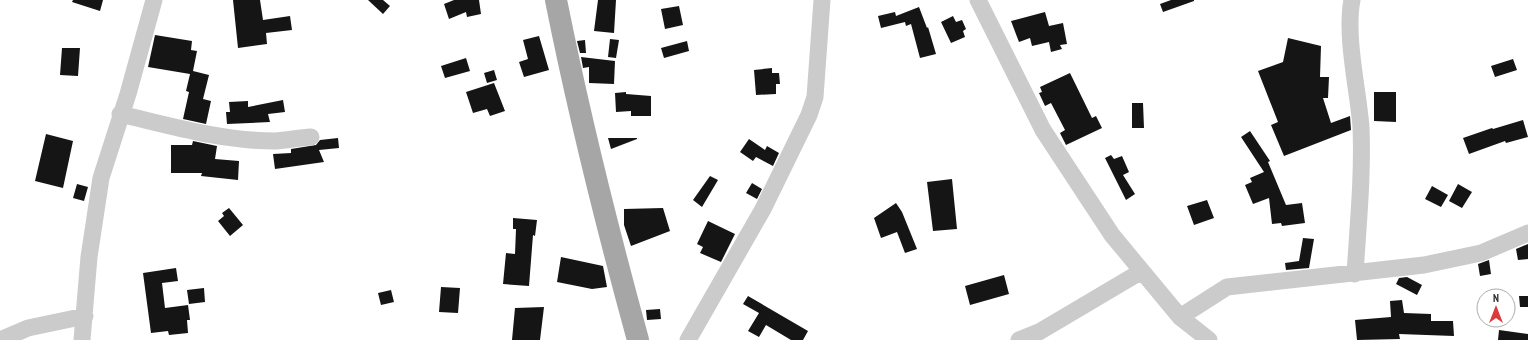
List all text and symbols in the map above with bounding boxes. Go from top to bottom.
north arrow [1476,288,1516,328]
text: N [1493,291,1499,305]

